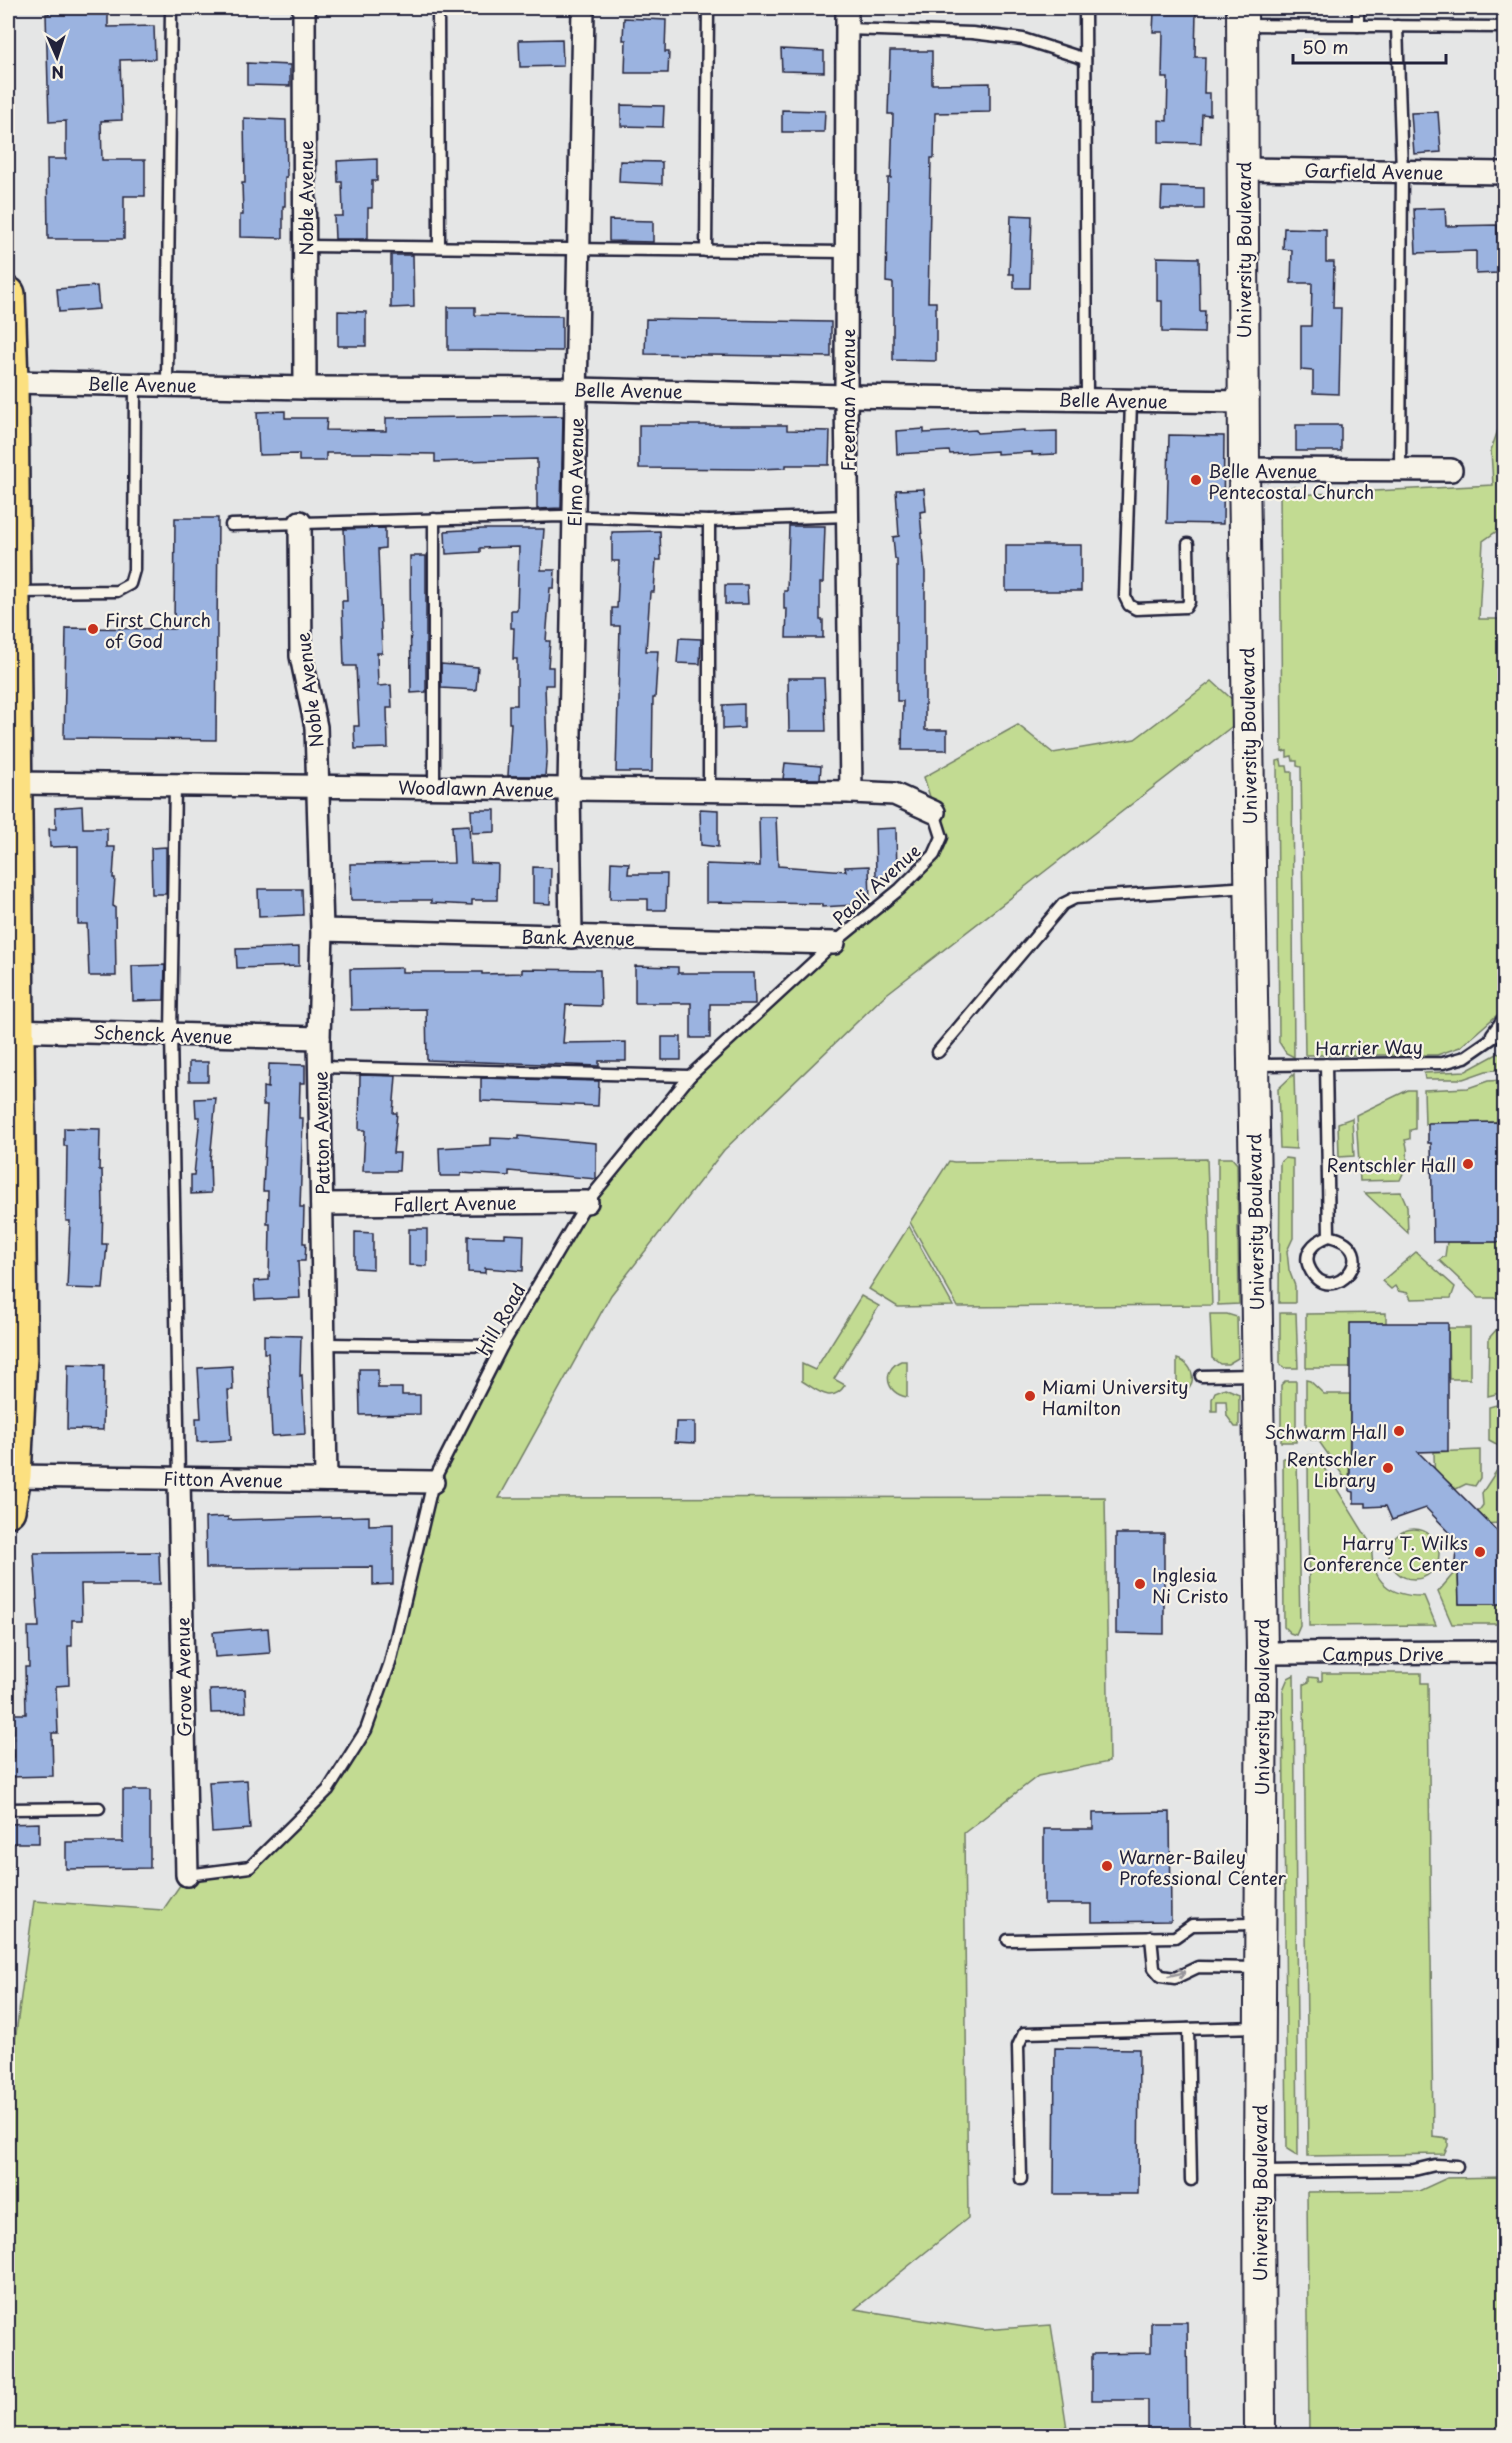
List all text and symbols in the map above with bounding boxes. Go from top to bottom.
north arrow [27,27,87,87]
scale bar [1293,27,1446,65]
text: 50 m [1302,33,1349,60]
text: N [51,61,65,85]
street label: Noble Avenue [292,140,319,256]
street label: Garfield Avenue [1304,156,1444,186]
street label: University Boulevard [1230,161,1257,339]
street label: Freeman Avenue [834,329,861,471]
street label: Belle Avenue [87,370,197,398]
street label: Belle Avenue [573,376,683,404]
street label: Belle Avenue [1058,386,1168,414]
street label: Elmo Avenue [561,417,589,527]
place label: Belle Avenue Pentecostal Church [1208,457,1374,505]
marker: Belle Avenue Pentecostal Church [1189,473,1203,487]
place label: First Church of God [105,606,211,654]
marker: First Church of God [86,622,100,636]
street label: Noble Avenue [289,631,329,749]
street label: University Boulevard [1233,647,1263,825]
street label: Woodlawn Avenue [398,773,554,803]
street label: Paoli Avenue [826,837,926,931]
street label: Bank Avenue [521,923,635,951]
street label: Schenck Avenue [93,1018,233,1050]
street label: Harrier Way [1315,1033,1423,1061]
street label: Patton Avenue [306,1071,336,1195]
street label: University Boulevard [1240,1133,1270,1311]
place label: Rentschler Hall [1327,1151,1456,1178]
marker: Rentschler Hall [1461,1157,1475,1171]
street label: Fallert Avenue [393,1188,517,1218]
street label: Hill Road [469,1278,531,1360]
place label: Miami University Hamilton [1042,1373,1189,1421]
marker: Miami University Hamilton [1023,1389,1037,1403]
place label: Schwarm Hall [1265,1418,1387,1445]
marker: Schwarm Hall [1392,1424,1406,1438]
place label: Rentschler Library [1286,1445,1377,1493]
marker: Rentschler Library [1381,1461,1395,1475]
street label: Fitton Avenue [163,1464,283,1494]
place label: Harry T. Wilks Conference Center [1303,1529,1469,1577]
marker: Harry T. Wilks Conference Center [1473,1545,1487,1559]
place label: Inglesia Ni Cristo [1152,1561,1228,1609]
marker: Inglesia Ni Cristo [1133,1577,1147,1591]
street label: Grove Avenue [168,1617,198,1737]
street label: University Boulevard [1248,1618,1275,1796]
street label: Campus Drive [1322,1640,1444,1667]
place label: Warner-Bailey Professional Center [1119,1843,1286,1891]
marker: Warner-Bailey Professional Center [1100,1859,1114,1873]
one-way arrow [1167,1968,1186,1980]
street label: University Boulevard [1246,2104,1273,2282]

